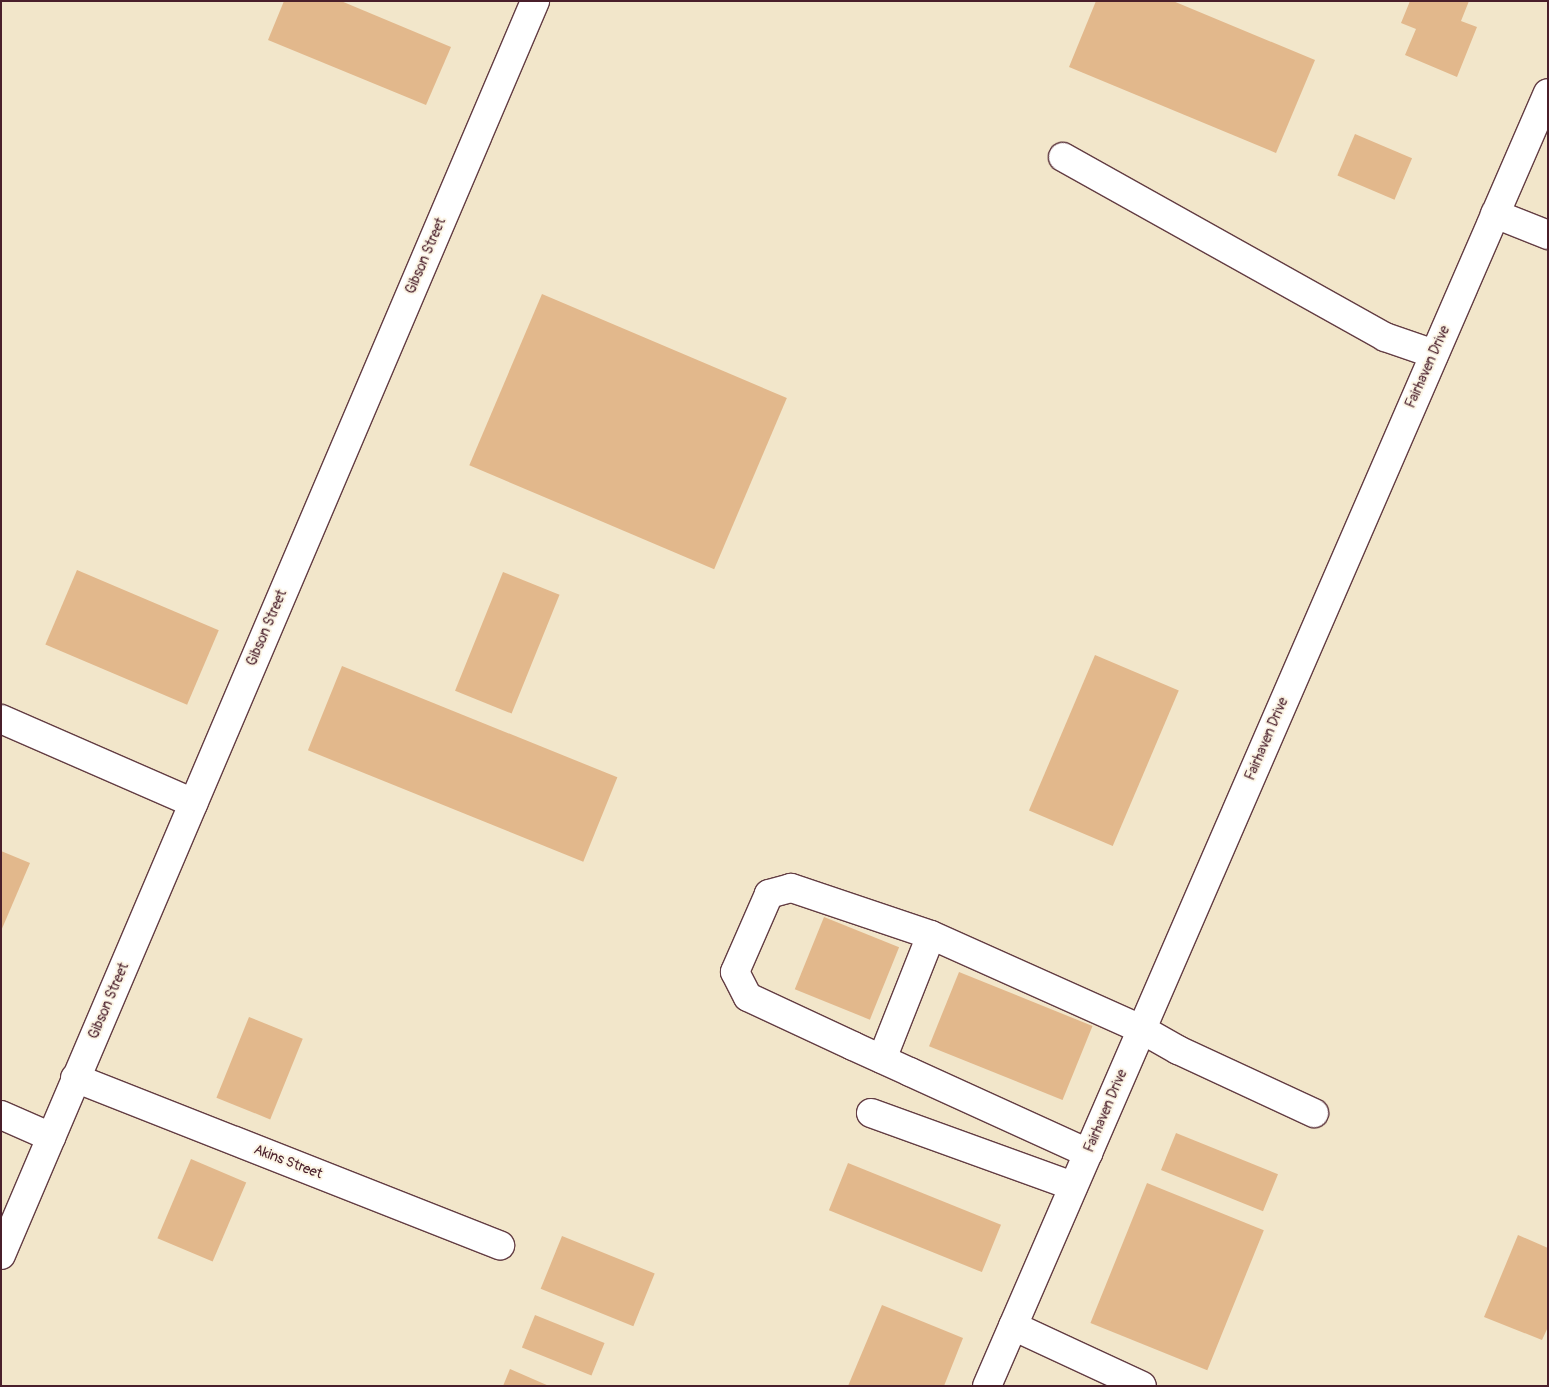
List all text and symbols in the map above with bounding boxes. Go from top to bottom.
street label: Gibson Street [402,215,450,297]
street label: Fairhaven Drive [1402,323,1454,411]
street label: Gibson Street [243,587,291,669]
street label: Fairhaven Drive [1242,695,1292,783]
street label: Gibson Street [85,960,133,1042]
street label: Fairhaven Drive [1081,1067,1131,1155]
street label: Akins Street [251,1141,325,1183]

